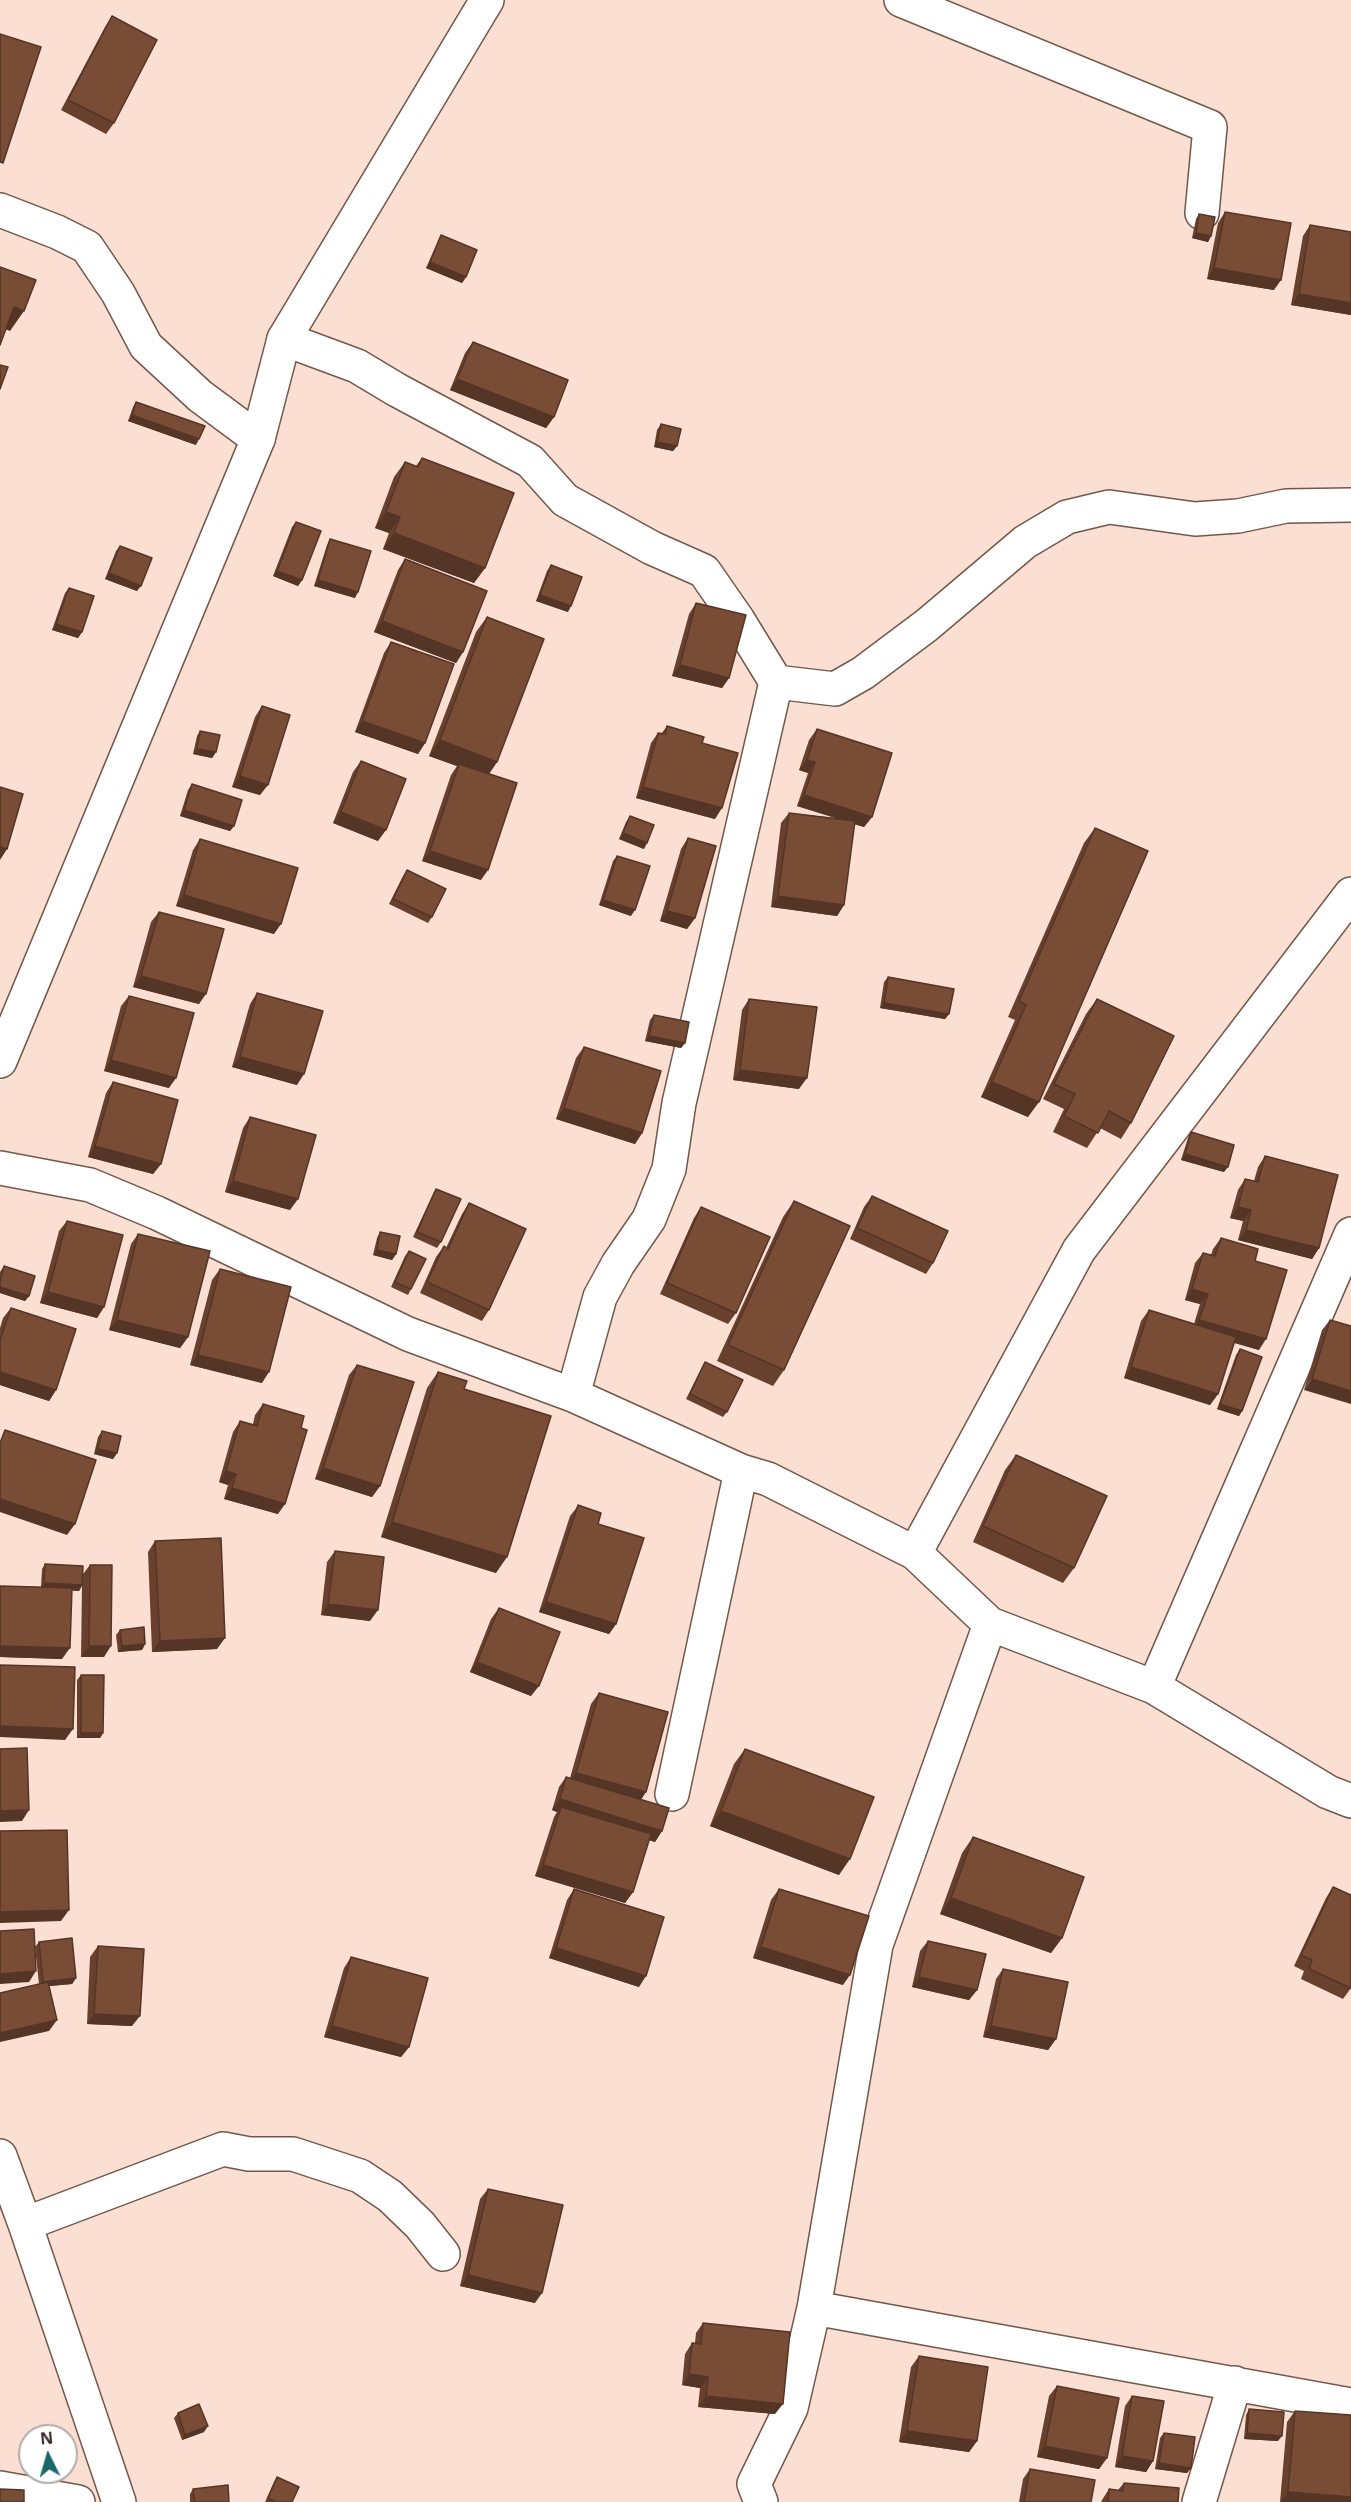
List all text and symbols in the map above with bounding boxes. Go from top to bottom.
north arrow [18,2424,78,2484]
text: N [39,2427,54,2450]

